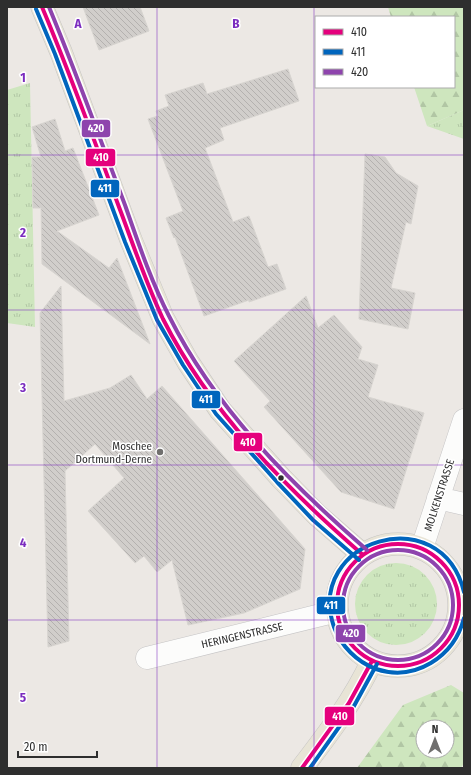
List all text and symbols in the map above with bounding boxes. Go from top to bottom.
text: A [73,16,82,31]
text: B [232,16,240,31]
legend [315,16,455,88]
text: 410 [351,25,367,39]
text: 411 [351,45,365,59]
text: 420 [351,65,368,79]
text: 1 [20,70,26,85]
line badge: 420 [81,119,111,138]
text: 420 [88,122,104,135]
line badge: 410 [85,148,116,167]
text: 410 [93,151,109,164]
line badge: 411 [90,179,120,198]
text: 411 [98,182,112,195]
text: 2 [19,225,26,240]
text: 3 [19,380,26,395]
line badge: 411 [191,390,221,409]
text: 411 [199,393,213,406]
line badge: 410 [233,432,263,452]
text: 410 [240,436,256,449]
place label: Moschee Dortmund-Derne [76,440,152,466]
marker: Moschee Dortmund-Derne [155,447,165,457]
street label: MOLKENSTRASSE [422,457,457,533]
unlabelled marker [276,473,286,483]
text: 4 [20,535,27,550]
line badge: 411 [316,596,346,615]
text: 411 [324,599,338,612]
street label: HERINGENSTRASSE [200,620,284,651]
line badge: 420 [335,624,366,643]
text: 420 [343,627,359,640]
text: 5 [20,690,26,705]
line badge: 410 [324,706,355,726]
text: 410 [332,710,348,723]
north arrow [415,719,455,759]
text: N [432,723,438,736]
scale bar [18,733,97,759]
text: 20 m [24,740,48,754]

